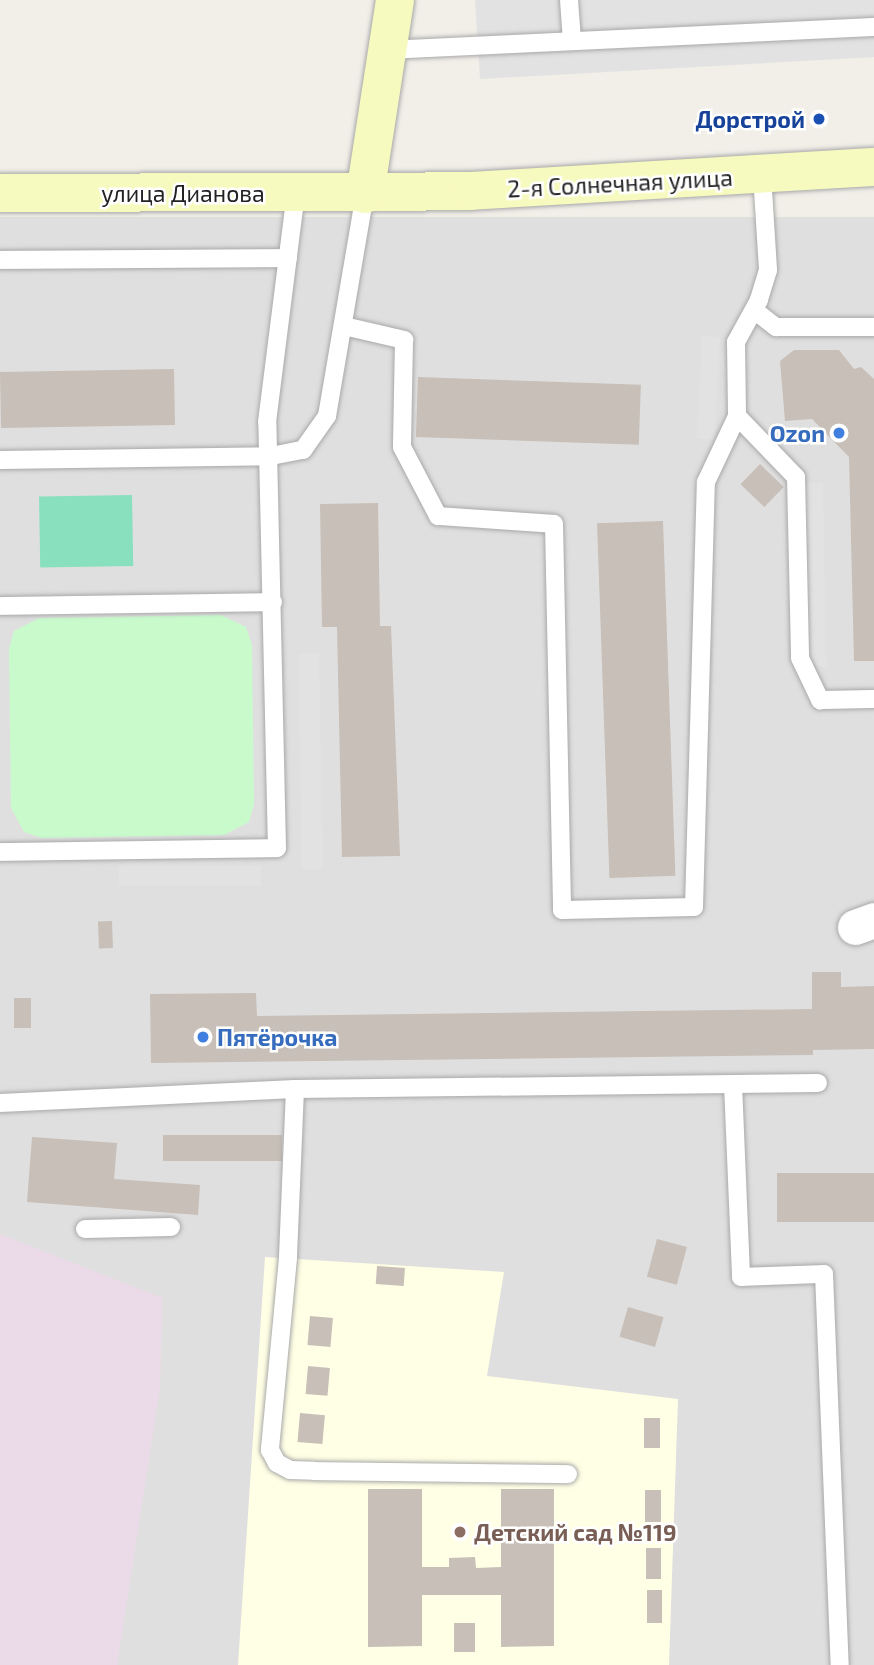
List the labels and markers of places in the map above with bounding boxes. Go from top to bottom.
place label: Дорстрой [696,105,805,133]
marker: Дорстрой [811,111,827,127]
place label: Ozon [770,419,825,447]
marker: Ozon [831,425,847,441]
place label: Пятёрочка [217,1023,337,1051]
marker: Пятёрочка [195,1029,211,1045]
place label: Детский сад №119 [474,1518,677,1546]
marker: Детский сад №119 [452,1524,468,1540]

